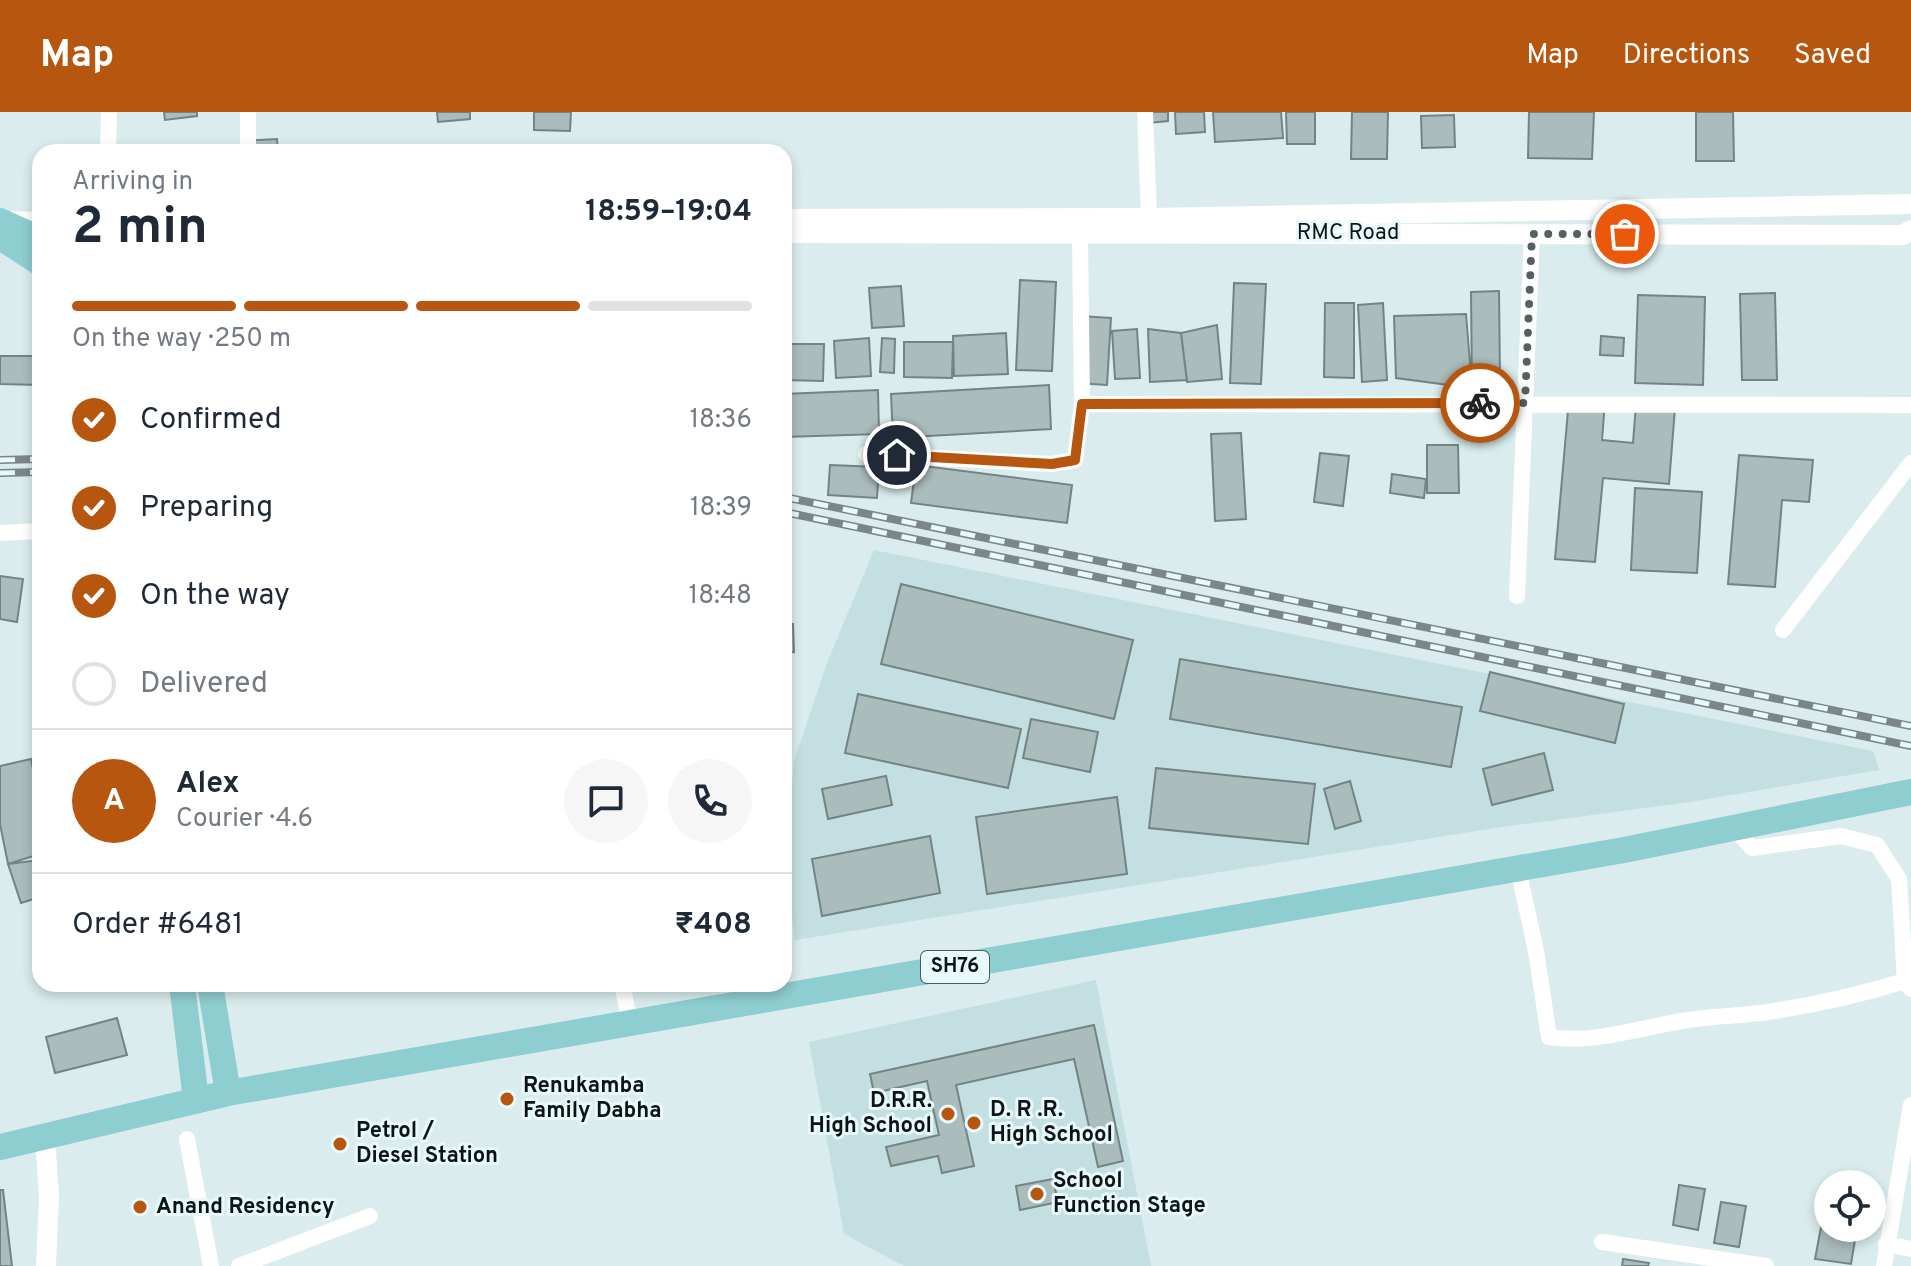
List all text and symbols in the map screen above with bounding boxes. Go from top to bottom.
text: Map [40,32,114,81]
text: Map [1526,38,1579,74]
text: Directions [1623,38,1750,74]
text: Saved [1794,38,1871,74]
text: Arriving in [72,166,193,199]
text: 18:59–19:04 [585,194,752,231]
text: 2 min [72,196,208,262]
pin [1591,200,1659,268]
icon: bag [1603,212,1647,256]
street label: RMC Road [1297,220,1399,247]
text: On the way · 250 m [72,323,291,356]
courier [1440,363,1520,443]
icon: bike [1458,381,1502,425]
icon: check [72,398,116,442]
text: Confirmed [140,402,282,439]
text: 18:36 [689,404,752,437]
pin [863,421,931,489]
icon: home [875,433,919,477]
icon: check [72,486,116,530]
text: Preparing [140,490,273,527]
text: 18:39 [690,492,752,525]
icon: check [72,574,116,618]
text: On the way [140,578,290,615]
text: 18:48 [689,580,752,613]
text: Delivered [140,666,268,703]
button: chat [564,759,648,843]
button: phone [668,759,752,843]
text: Alex [176,766,240,803]
text: A [103,783,125,820]
text: Courier · 4.6 [176,803,313,836]
text: Order #6481 [72,907,243,944]
text: ₹408 [674,907,752,944]
road number: SH76 [921,951,989,983]
place label: Renukamba Family Dabha [523,1073,662,1125]
place label: D.R.R. High School [809,1088,932,1140]
marker: Renukamba Family Dabha [498,1090,516,1108]
place label: D. R .R. High School [990,1097,1113,1149]
marker: D.R.R. High School [939,1105,957,1123]
marker: D. R .R. High School [965,1114,983,1132]
place label: Petrol / Diesel Station [356,1118,498,1170]
marker: Petrol / Diesel Station [331,1135,349,1153]
place label: School Function Stage [1053,1168,1206,1220]
map controls [1814,1170,1886,1242]
button: locate [1814,1170,1886,1242]
marker: School Function Stage [1028,1185,1046,1203]
place label: Anand Residency [156,1194,335,1221]
marker: Anand Residency [131,1198,149,1216]

